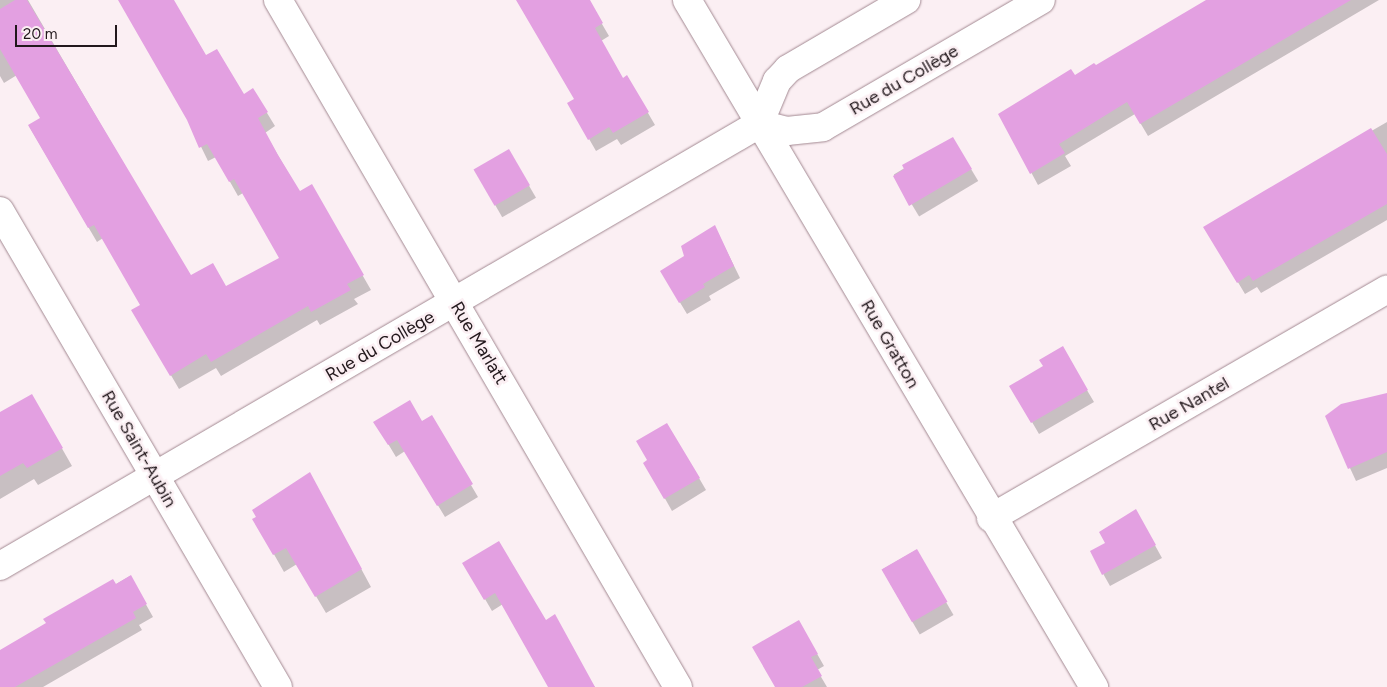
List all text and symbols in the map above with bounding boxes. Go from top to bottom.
scale bar [18,15,120,47]
text: 20 m [23,25,57,43]
street label: Rue du Collège [846,40,962,120]
street label: Rue Gratton [856,296,924,392]
street label: Rue Marlatt [446,298,512,388]
street label: Rue du Collège [322,306,438,386]
street label: Rue Nantel [1145,372,1233,436]
street label: Rue Saint-Aubin [97,387,181,511]

